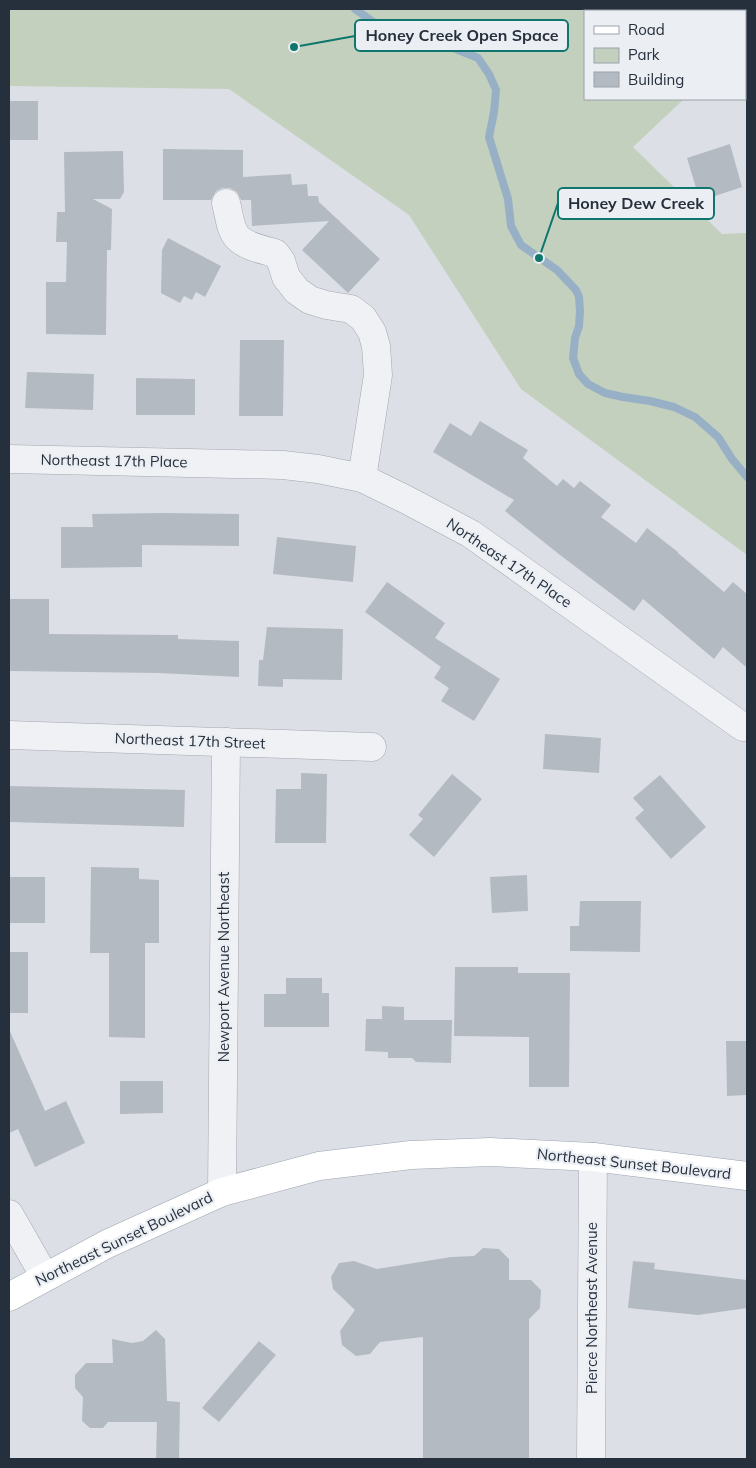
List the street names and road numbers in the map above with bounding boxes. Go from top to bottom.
street label: Northeast 17th Place [40,450,188,471]
street label: Northeast 17th Place [443,514,576,612]
street label: Northeast 17th Street [114,728,266,753]
street label: Newport Avenue Northeast [214,872,233,1062]
street label: Northeast Sunset Boulevard [536,1144,732,1183]
street label: Northeast Sunset Boulevard [32,1187,216,1290]
street label: Pierce Northeast Avenue [582,1222,601,1394]

